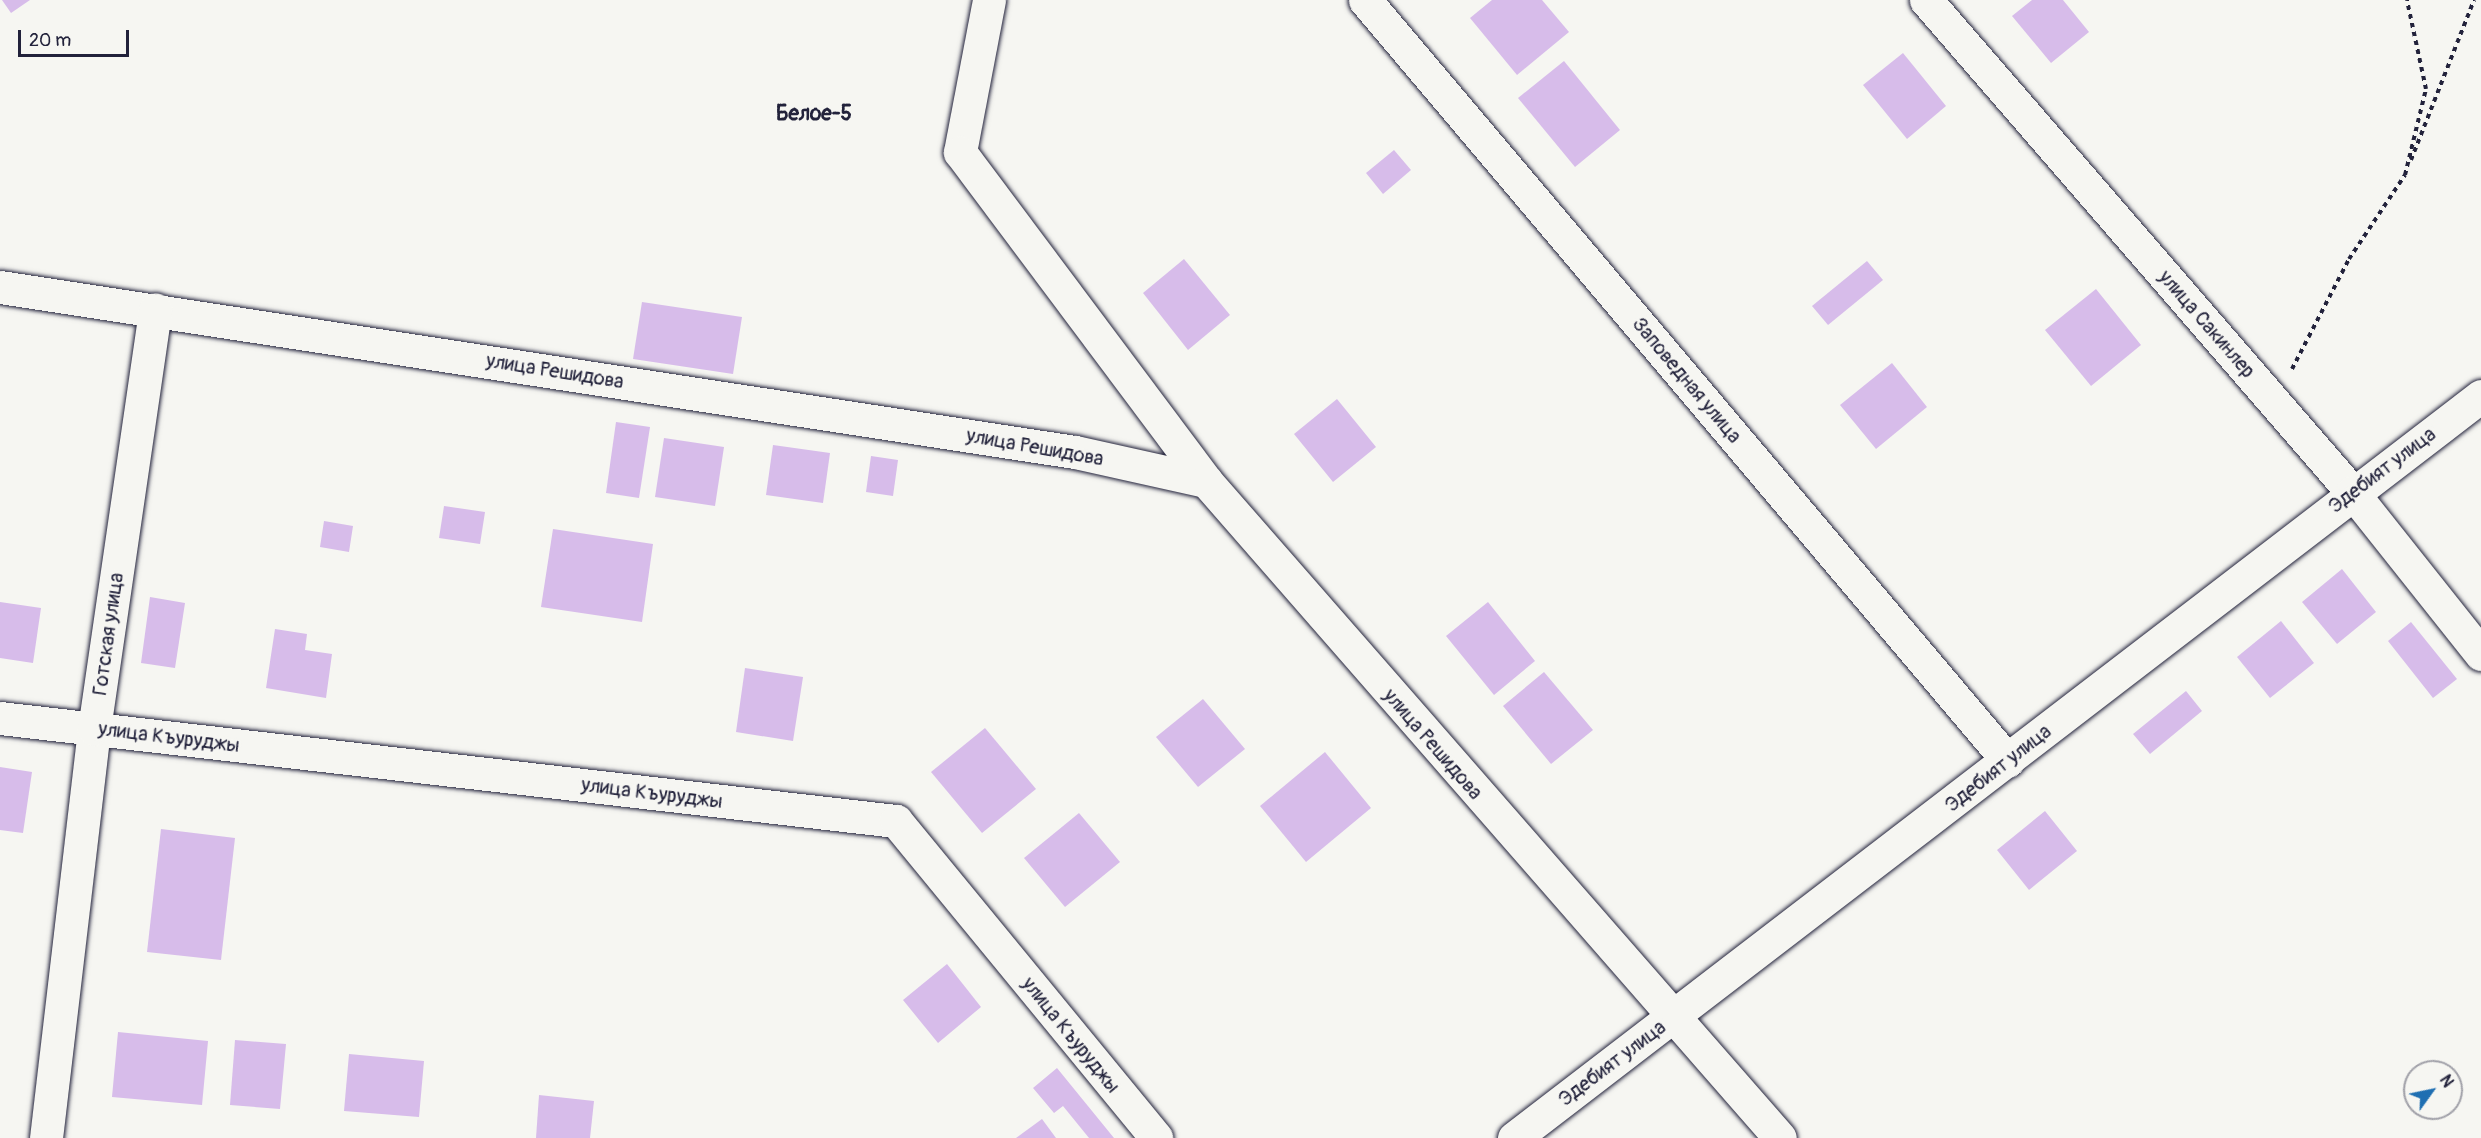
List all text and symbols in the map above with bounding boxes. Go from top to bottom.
scale bar [21,18,132,56]
text: 20 m [29,29,71,52]
district label: Белое-5 [776,101,852,127]
street label: улица Сакинлер [2154,265,2260,383]
street label: Заповедная улица [1627,312,1747,448]
street label: улица Решидова [485,348,625,394]
street label: Эдебият улица [2324,422,2440,518]
street label: улица Решидова [965,423,1105,471]
street label: Готская улица [88,571,128,697]
street label: улица Решидова [1378,684,1488,804]
street label: улица Къуруджы [97,716,241,758]
street label: Эдебият улица [1940,719,2056,817]
street label: улица Къуруджы [580,772,724,814]
street label: улица Къуруджы [1017,972,1125,1098]
street label: Эдебият улица [1554,1015,1670,1111]
north arrow [2403,1060,2463,1120]
text: N [2435,1071,2458,1091]

